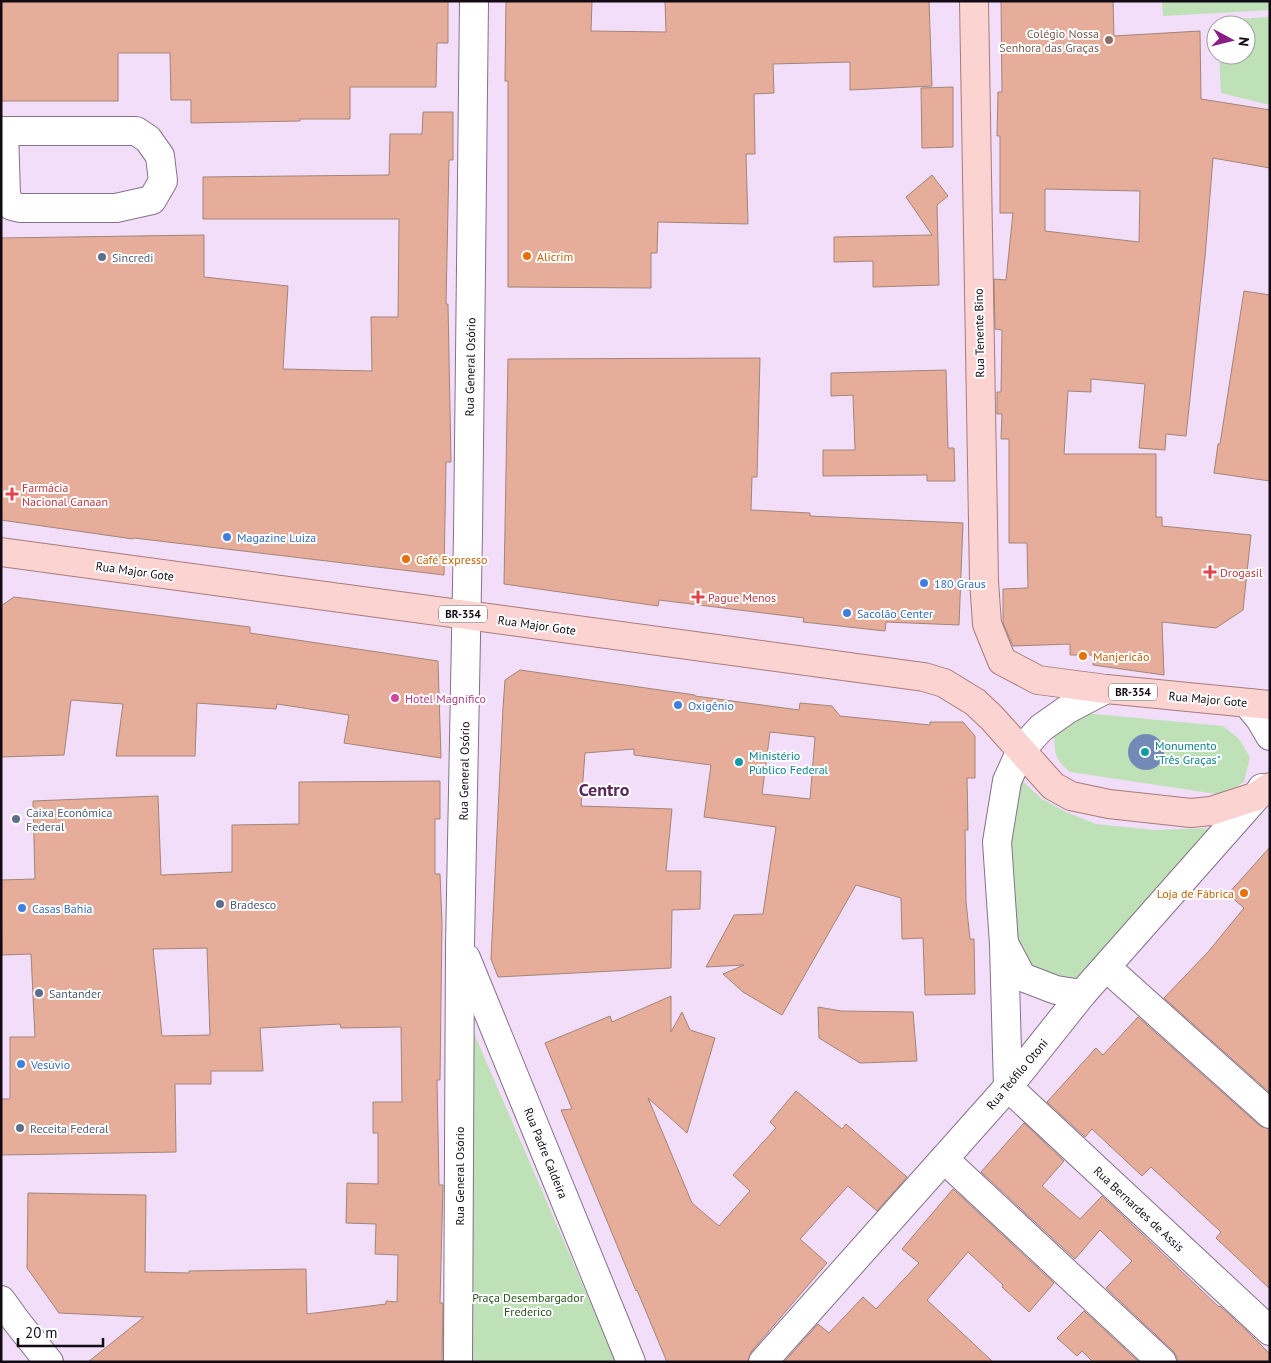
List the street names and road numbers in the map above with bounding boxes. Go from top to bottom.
street label: Rua Tenente Bino [971,288,987,378]
street label: Rua General Osório [462,317,478,417]
street label: Rua Major Gote [95,558,175,584]
road number: BR-354 [439,606,487,622]
street label: Rua Major Gote [497,612,577,638]
road number: BR-354 [1109,684,1157,700]
street label: Rua Major Gote [1168,688,1248,710]
street label: Rua General Osório [456,721,472,821]
street label: Rua Teófilo Otoni [983,1036,1051,1112]
street label: Rua Padre Caldeira [521,1105,571,1201]
street label: Rua General Osório [452,1127,467,1225]
street label: Rua Bernardes de Assis [1091,1163,1187,1255]

